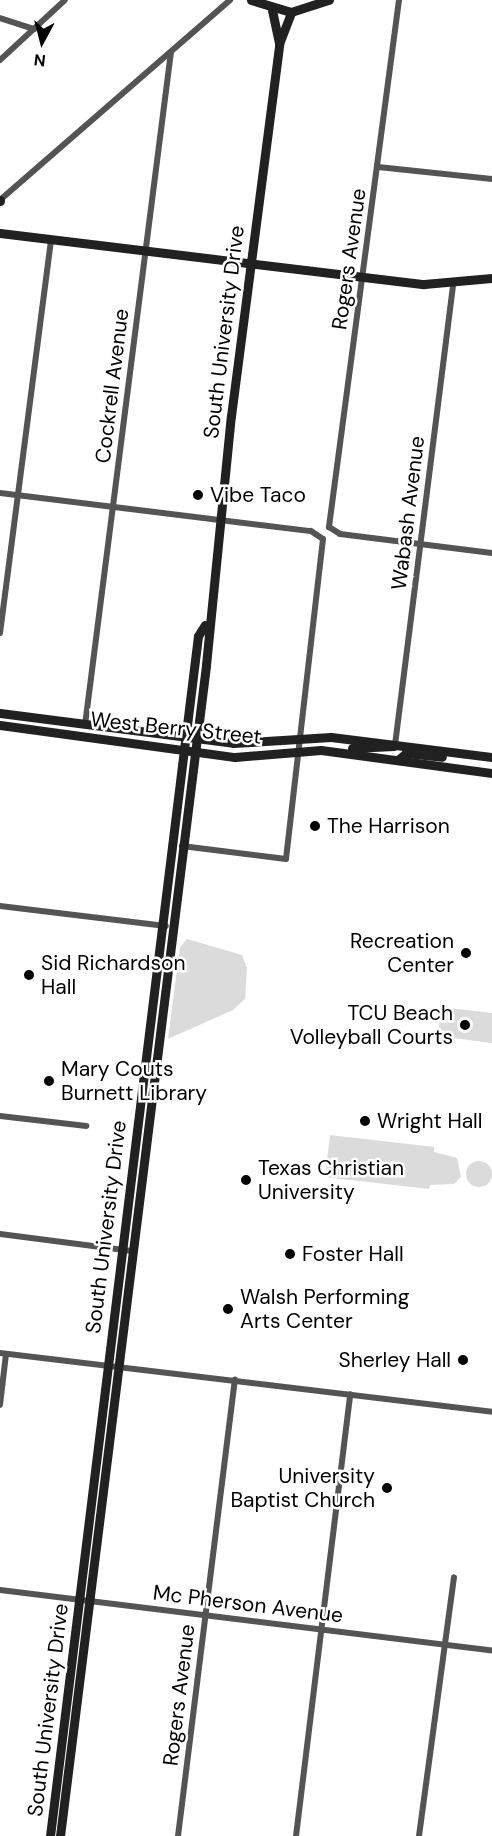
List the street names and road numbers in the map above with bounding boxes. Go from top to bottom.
street label: Rogers Avenue [327,187,371,331]
street label: South University Drive [198,224,250,440]
street label: Cockrell Avenue [90,307,134,465]
street label: Wabash Avenue [386,435,430,591]
street label: West Berry Street [89,706,263,750]
street label: South University Drive [80,1119,132,1335]
street label: Mc Pherson Avenue [152,1580,344,1628]
street label: South University Drive [22,1602,74,1818]
street label: Rogers Avenue [158,1623,200,1767]

